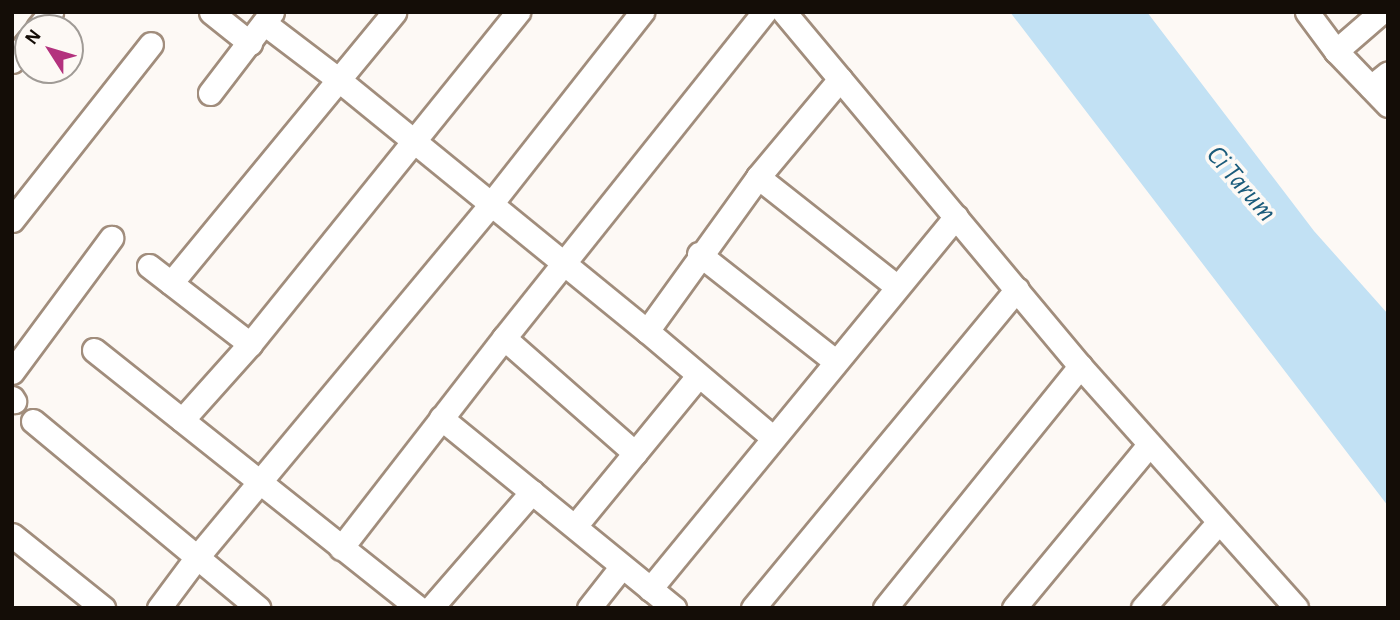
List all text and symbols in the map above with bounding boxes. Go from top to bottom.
north arrow [14,14,84,84]
text: N [22,26,45,48]
water label: Ci Tarum [1199,139,1283,229]

